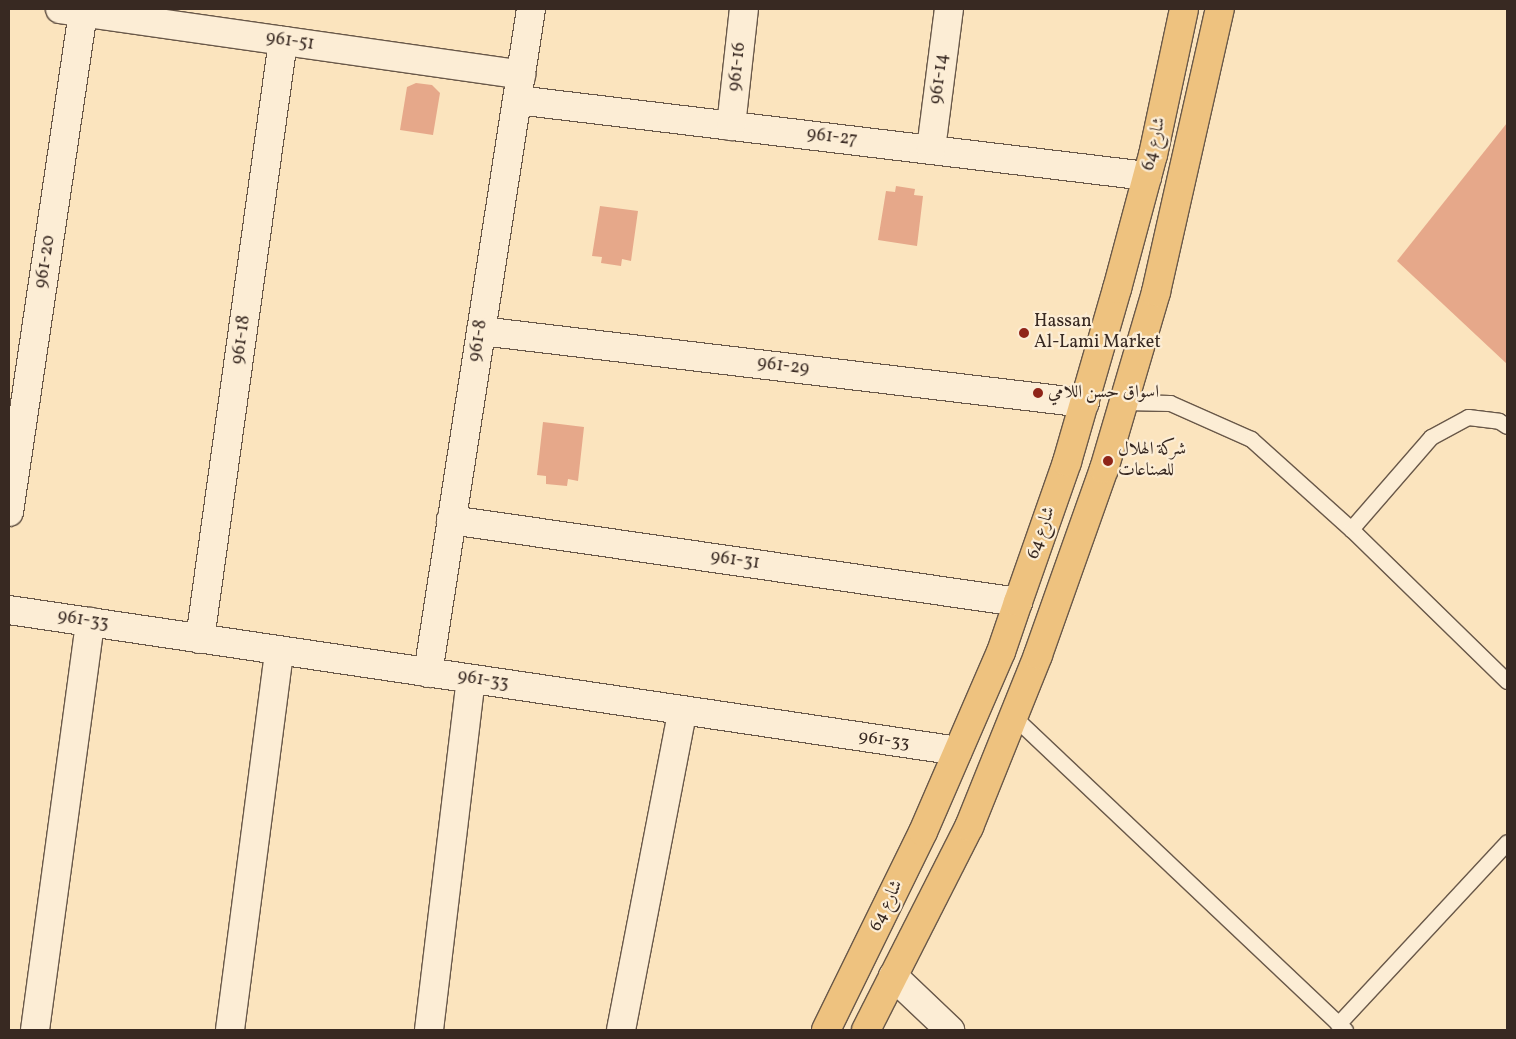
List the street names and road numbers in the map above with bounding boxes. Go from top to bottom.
street label: 961-51 [264,28,316,56]
street label: 961-16 [725,41,751,93]
street label: 961-14 [926,52,954,106]
street label: شارع 64 [1138,115,1172,173]
street label: 961-27 [805,124,859,152]
street label: 961-20 [31,234,61,290]
street label: 961-18 [228,314,256,366]
street label: 961-8 [465,318,493,364]
street label: 961-29 [756,353,810,381]
street label: شارع 64 [1023,504,1061,562]
street label: 961-31 [709,547,761,575]
street label: 961-33 [56,606,110,636]
street label: 961-33 [456,666,510,696]
street label: 961-33 [857,727,911,755]
street label: شارع 64 [865,877,909,935]

